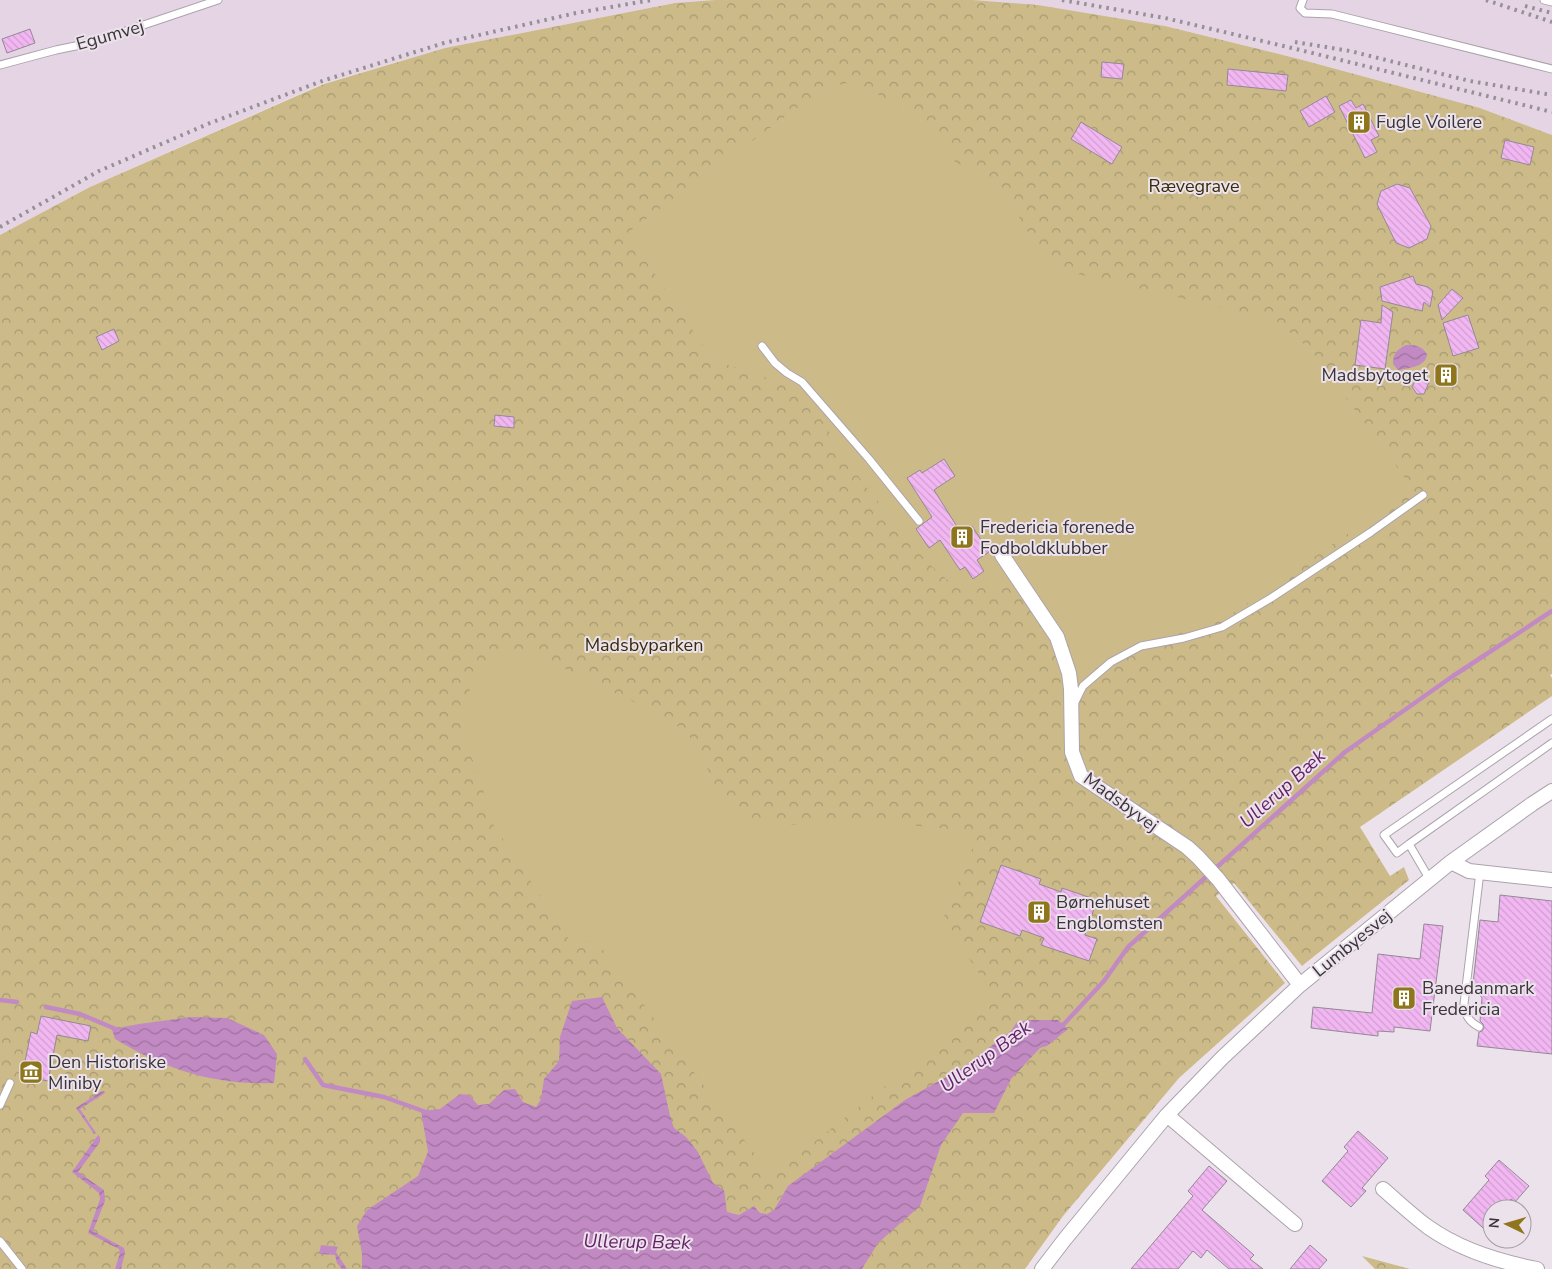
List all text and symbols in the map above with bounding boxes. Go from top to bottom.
street label: Egumvej [73,14,147,56]
building icon: Fugle Voilere [1346,109,1372,135]
place label: Fugle Voilere [1376,110,1482,134]
park label: Rævegrave [1148,174,1240,198]
building icon: Madsbytoget [1433,362,1459,388]
place label: Madsbytoget [1321,363,1429,387]
place label: Fredericia forenede Fodboldklubber [980,515,1134,560]
building icon: Fredericia forenede Fodboldklubber [949,524,975,550]
park label: Madsbyparken [585,633,703,657]
water label: Ullerup Bæk [1234,743,1332,834]
street label: Madsbyvej [1079,767,1163,837]
place label: Børnehuset Engblomsten [1056,890,1163,935]
building icon: Børnehuset Engblomsten [1026,899,1052,925]
street label: Lumbyesvej [1307,904,1397,982]
place label: Banedanmark Fredericia [1422,976,1535,1021]
building icon: Banedanmark Fredericia [1391,985,1417,1011]
water label: Ullerup Bæk [935,1014,1037,1099]
place label: Den Historiske Miniby [48,1050,166,1095]
museum icon: Den Historiske Miniby [18,1059,44,1085]
north arrow [1482,1199,1532,1249]
text: N [1485,1217,1504,1229]
water label: Ullerup Bæk [583,1228,691,1256]

